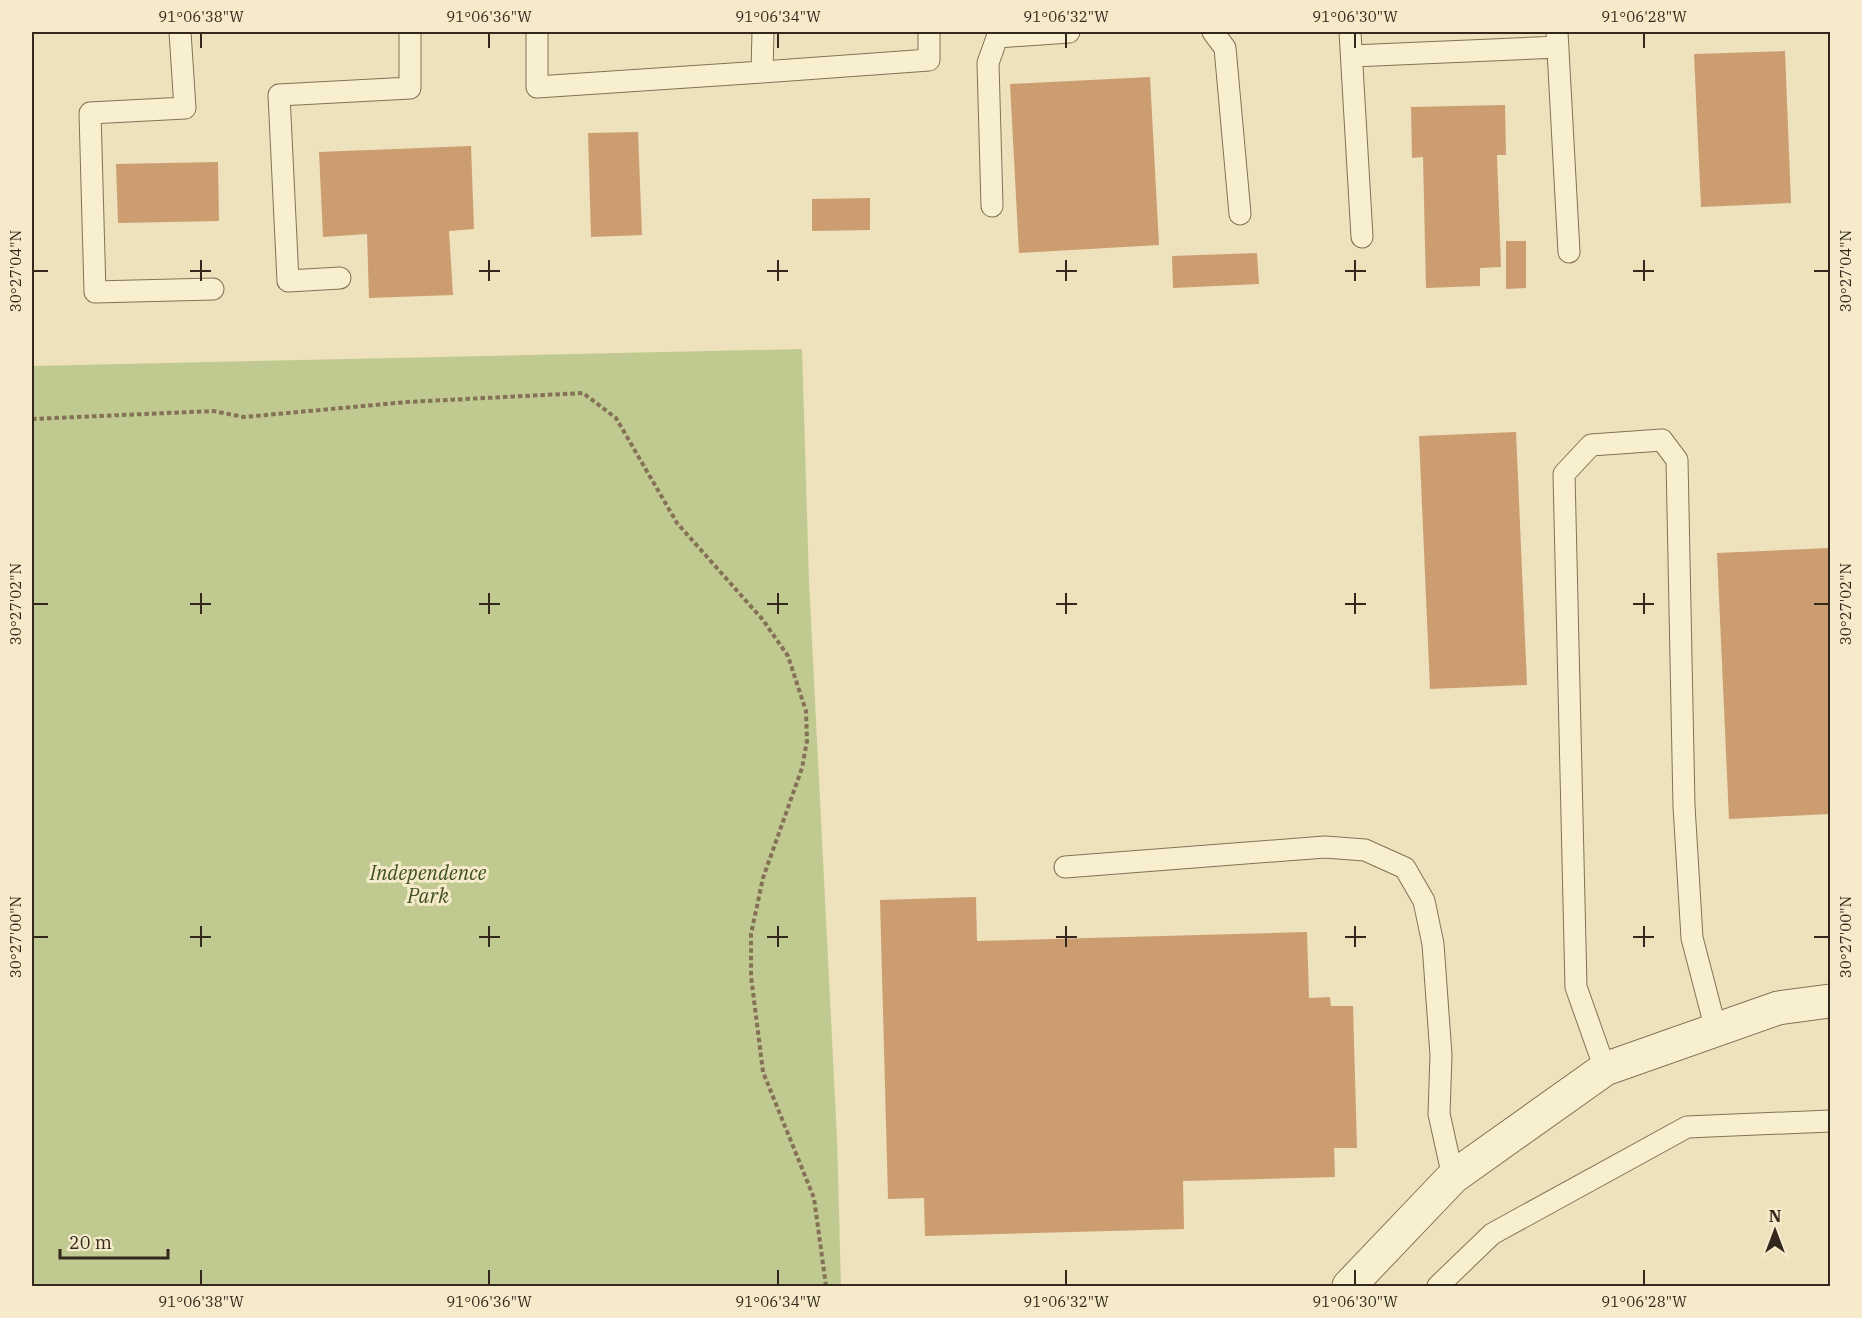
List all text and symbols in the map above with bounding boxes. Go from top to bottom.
text: 91°06'38"W [158,7,244,26]
text: 91°06'36"W [446,7,532,26]
text: 91°06'34"W [735,7,821,26]
text: 91°06'32"W [1023,7,1109,26]
text: 91°06'30"W [1312,7,1398,26]
text: 91°06'28"W [1601,7,1687,26]
text: 30°27'04"N [6,230,25,312]
text: 30°27'04"N [1836,230,1855,312]
text: 30°27'02"N [6,563,25,645]
text: 30°27'02"N [1836,563,1855,645]
park label: Independence Park [369,859,486,909]
text: 30°27'00"N [6,896,25,978]
text: 30°27'00"N [1836,896,1855,978]
north arrow [1745,1201,1805,1261]
text: N [1769,1206,1781,1226]
scale bar [60,1222,168,1260]
text: 20 m [69,1231,112,1254]
text: 91°06'38"W [158,1292,244,1311]
text: 91°06'36"W [446,1292,532,1311]
text: 91°06'34"W [735,1292,821,1311]
text: 91°06'32"W [1023,1292,1109,1311]
text: 91°06'30"W [1312,1292,1398,1311]
text: 91°06'28"W [1601,1292,1687,1311]

